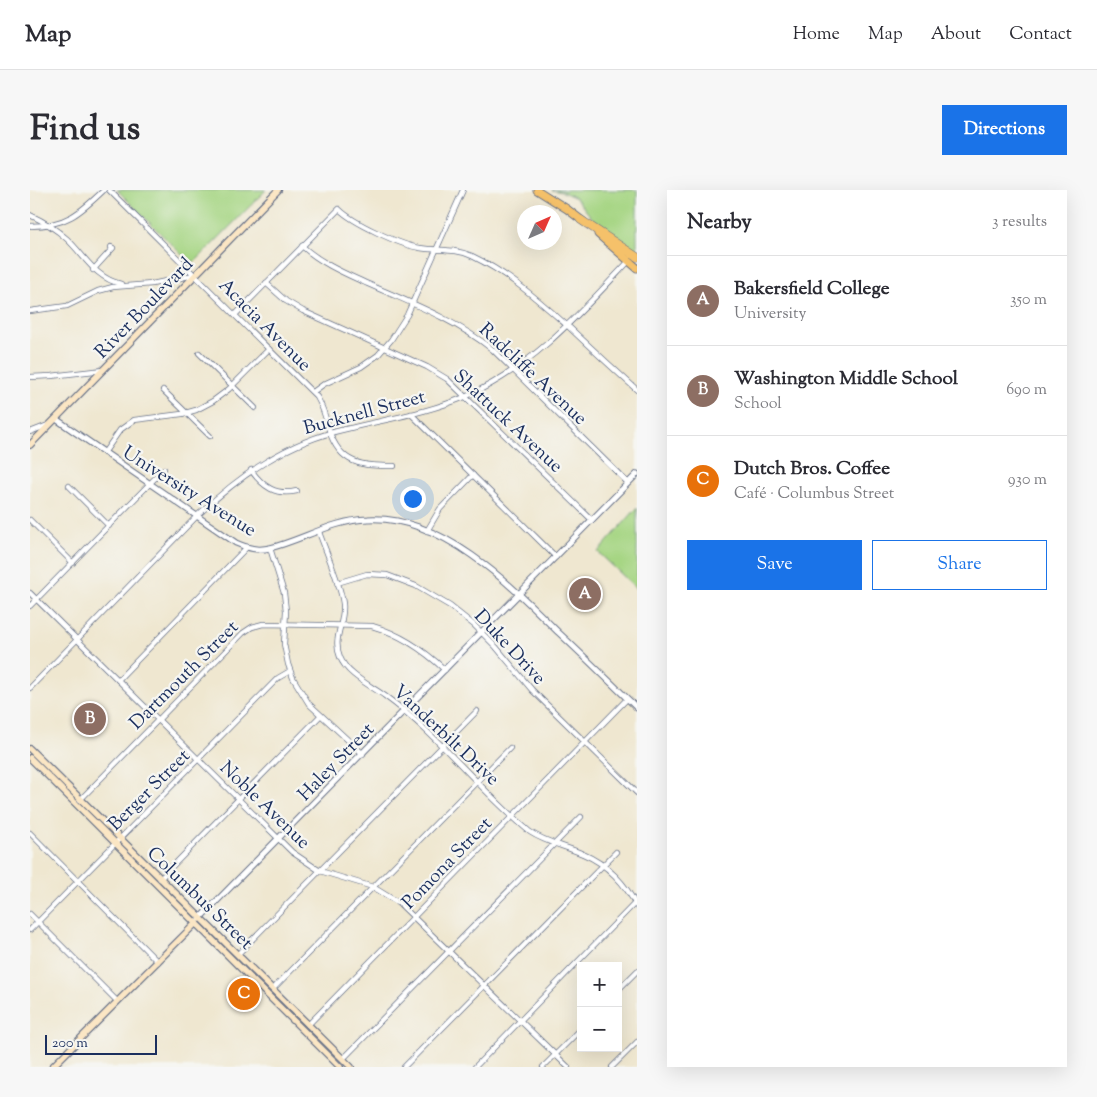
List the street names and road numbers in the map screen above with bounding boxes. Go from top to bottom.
street label: River Boulevard [89,252,200,365]
street label: Acacia Avenue [212,273,317,378]
street label: Radcliffe Avenue [472,317,593,432]
street label: Shattuck Avenue [446,364,568,480]
street label: Bucknell Street [301,384,429,443]
street label: University Avenue [116,440,261,544]
street label: Duke Drive [467,604,551,692]
street label: Dartmouth Street [124,615,246,737]
street label: Vanderbilt Drive [386,679,505,793]
street label: Haley Street [292,717,382,808]
street label: Berger Street [103,743,197,838]
street label: Noble Avenue [213,755,316,856]
street label: Pomona Street [397,811,499,916]
street label: Columbus Street [140,841,259,957]

